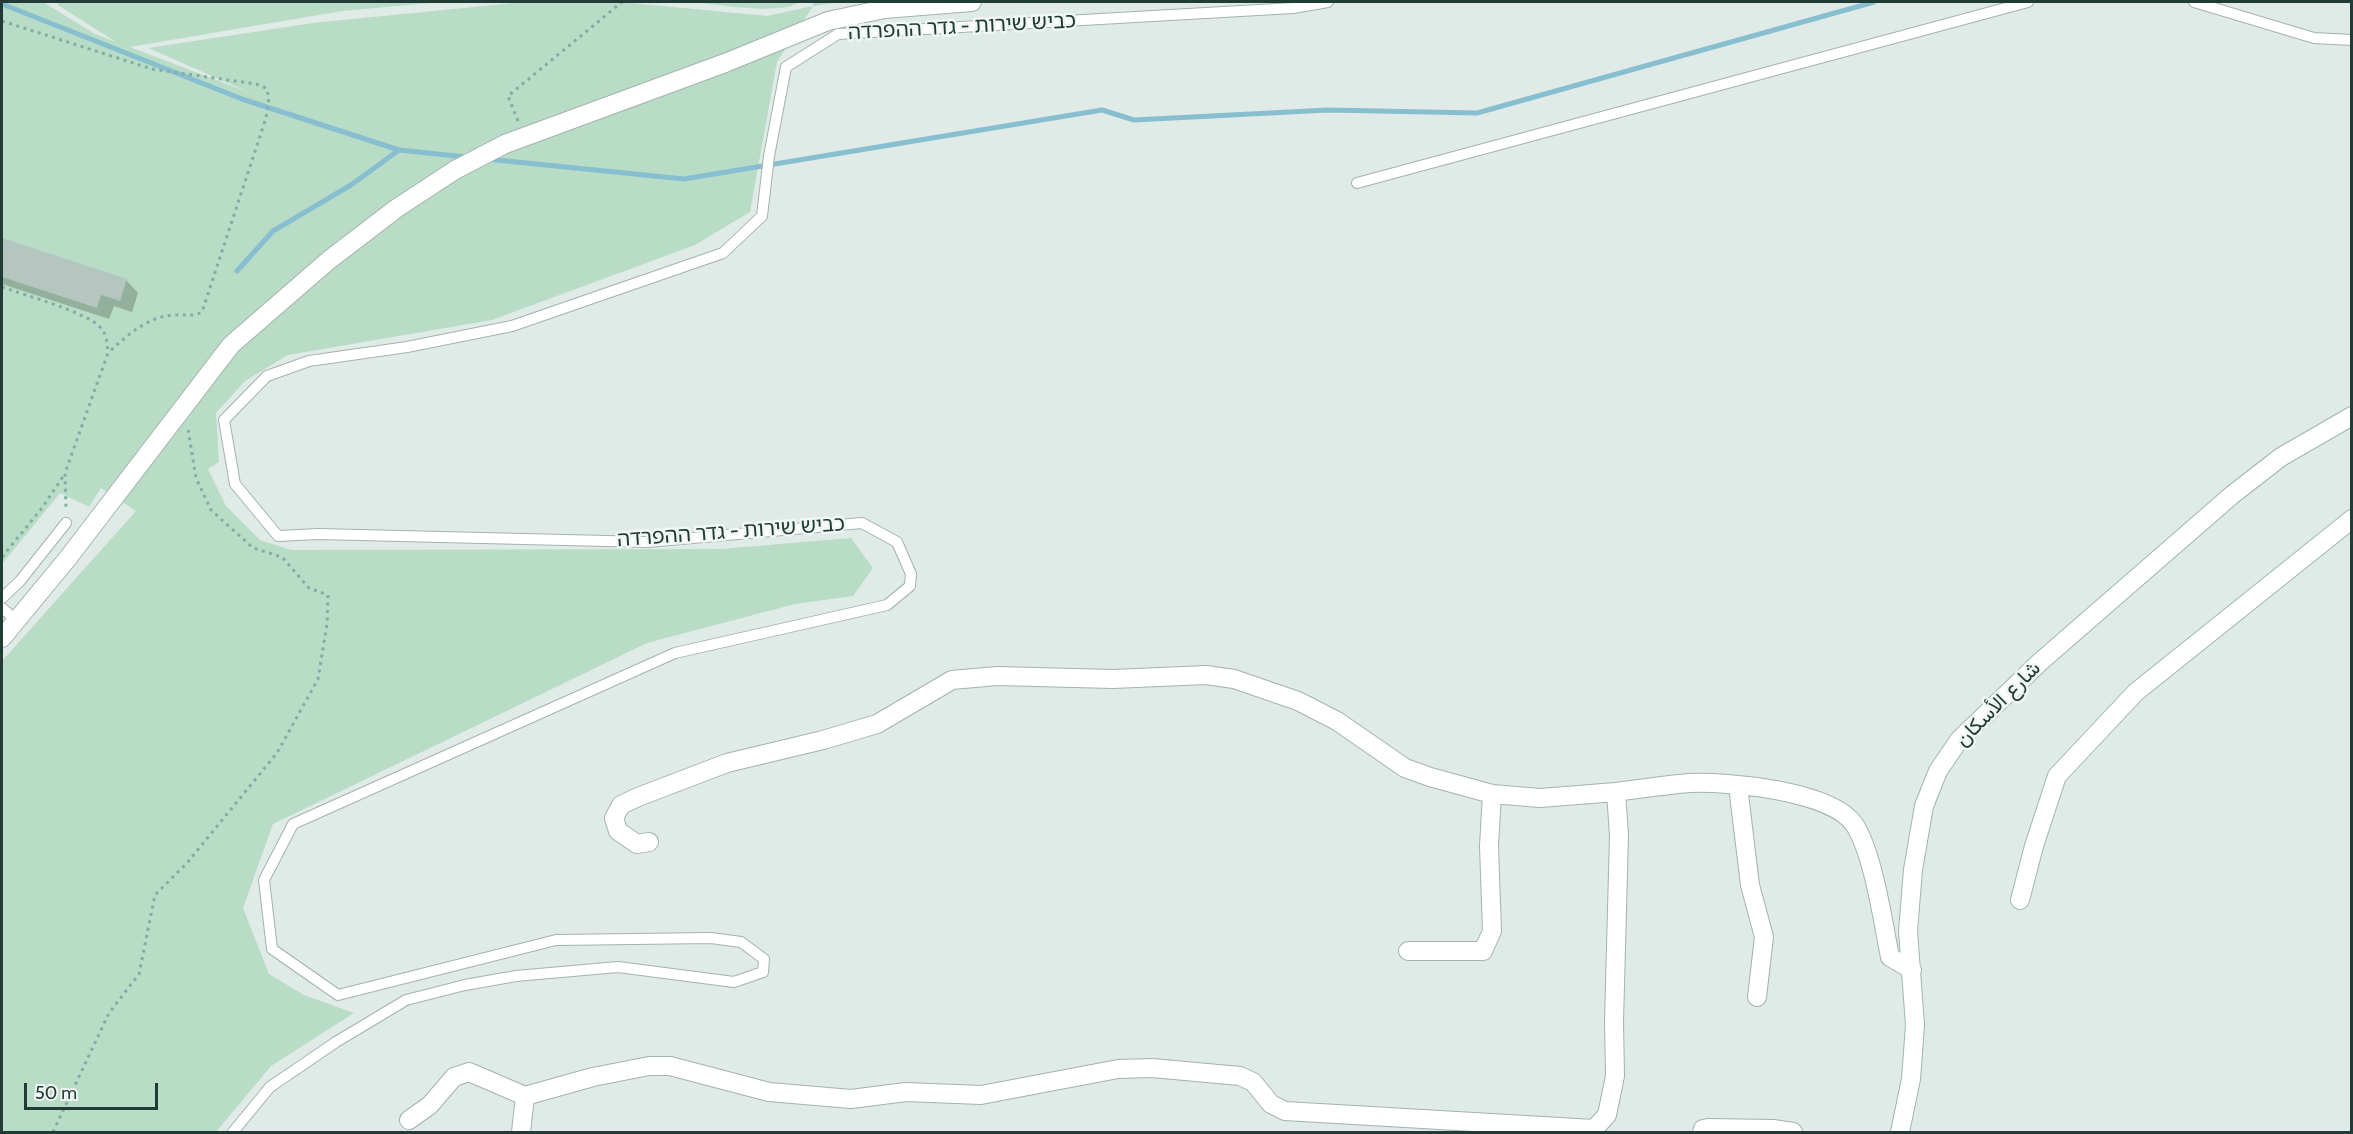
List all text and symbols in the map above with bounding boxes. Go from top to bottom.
street label: כביש שירות - גדר ההפרדה [847,8,1077,46]
street label: כביש שירות - גדר ההפרדה [616,511,846,553]
street label: شارع الأسكان [1950,656,2046,752]
scale bar [27,1071,160,1109]
text: 50 m [35,1082,77,1104]

